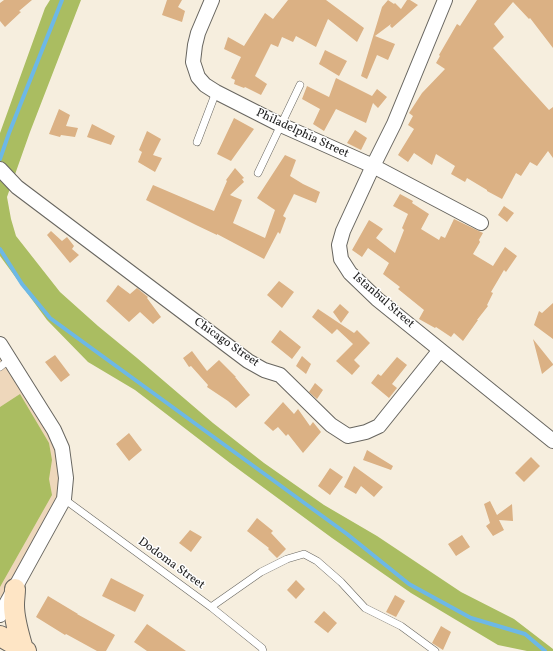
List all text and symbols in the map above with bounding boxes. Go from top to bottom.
street label: Philadelphia Street [253,106,351,162]
street label: Istanbul Street [349,270,417,332]
street label: Chicago Street [191,315,261,371]
street label: Dodoma Street [135,535,207,593]

